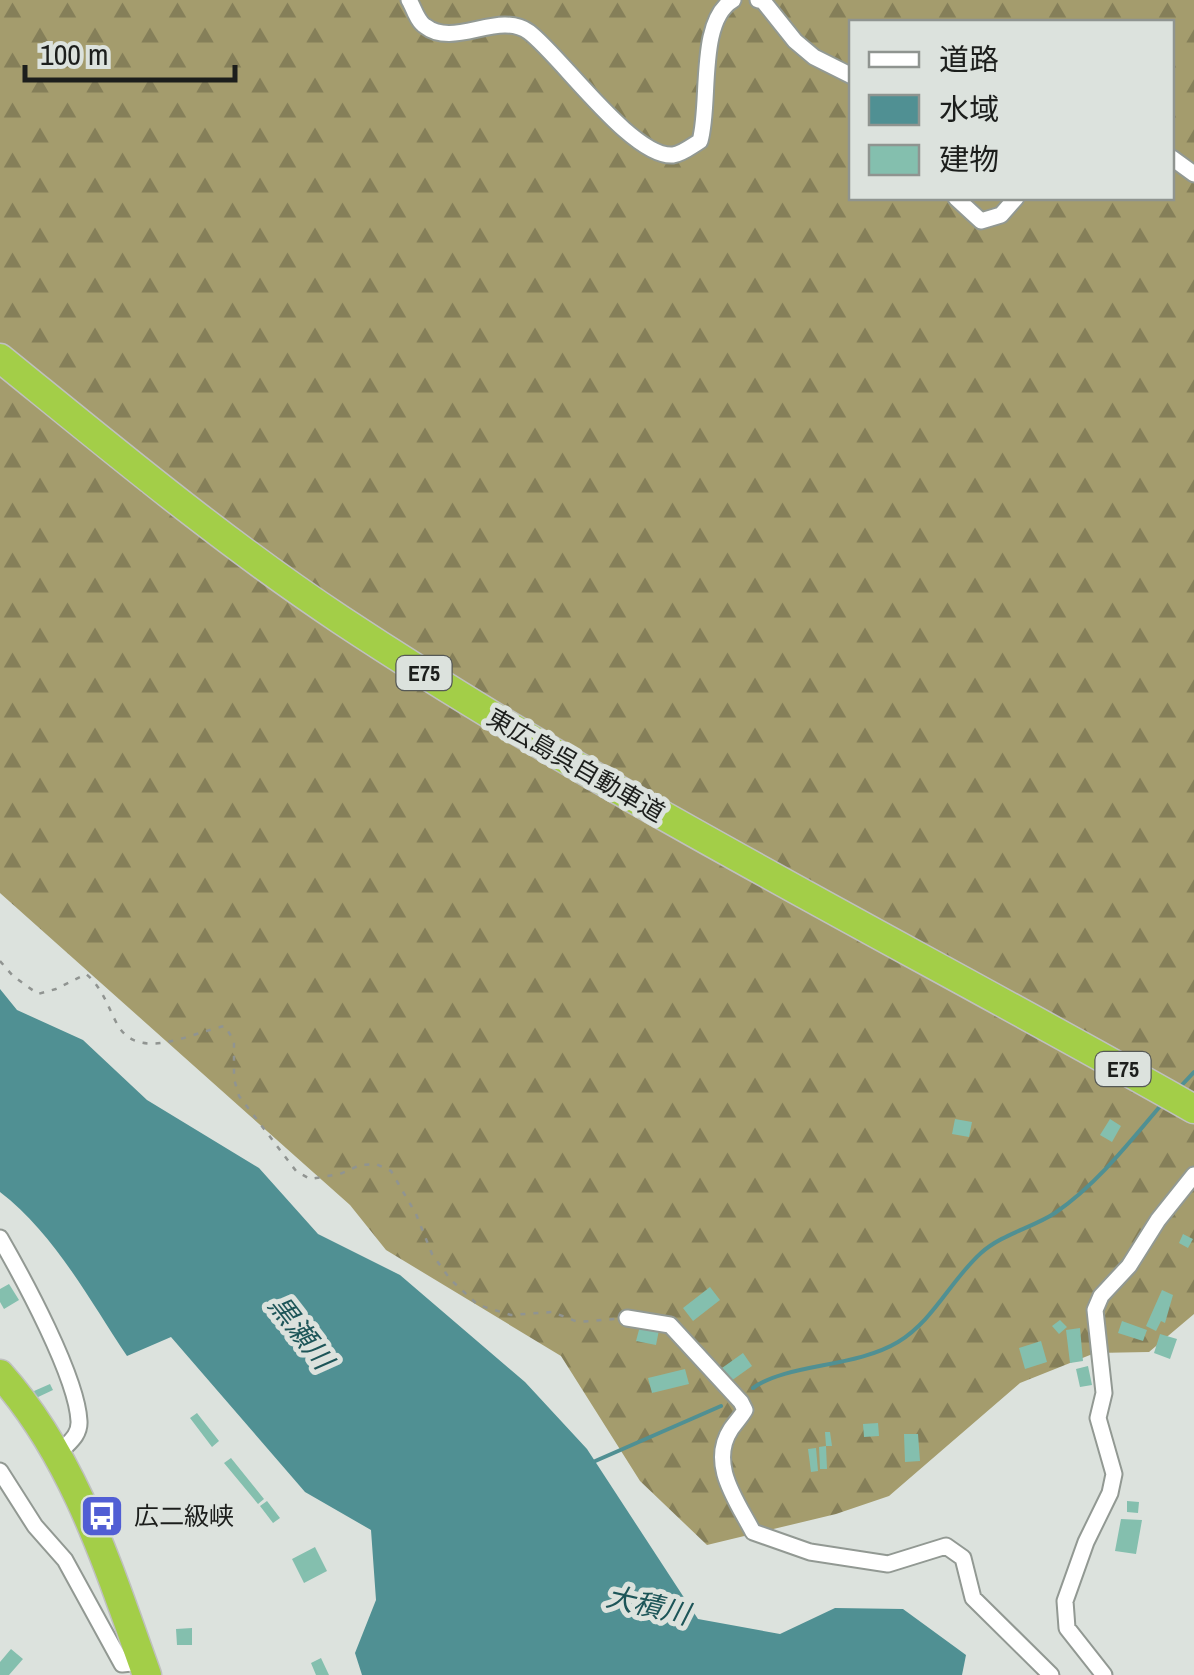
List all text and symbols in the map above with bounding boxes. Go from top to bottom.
scale bar [25,20,235,82]
legend [849,20,1174,200]
text: 100 m [40,34,108,74]
text: 道路 [939,39,999,79]
text: 水域 [939,89,999,129]
text: 建物 [939,139,999,179]
road number: E75 [396,656,452,690]
street label: 東広島呉自動車道 [481,700,671,830]
road number: E75 [1096,1052,1150,1086]
water label: 黒瀬川 [260,1287,344,1379]
bus stop icon: 広二級峡 [79,1493,125,1539]
place label: 広二級峡 [134,1499,234,1533]
water label: 大積川 [603,1577,696,1634]

